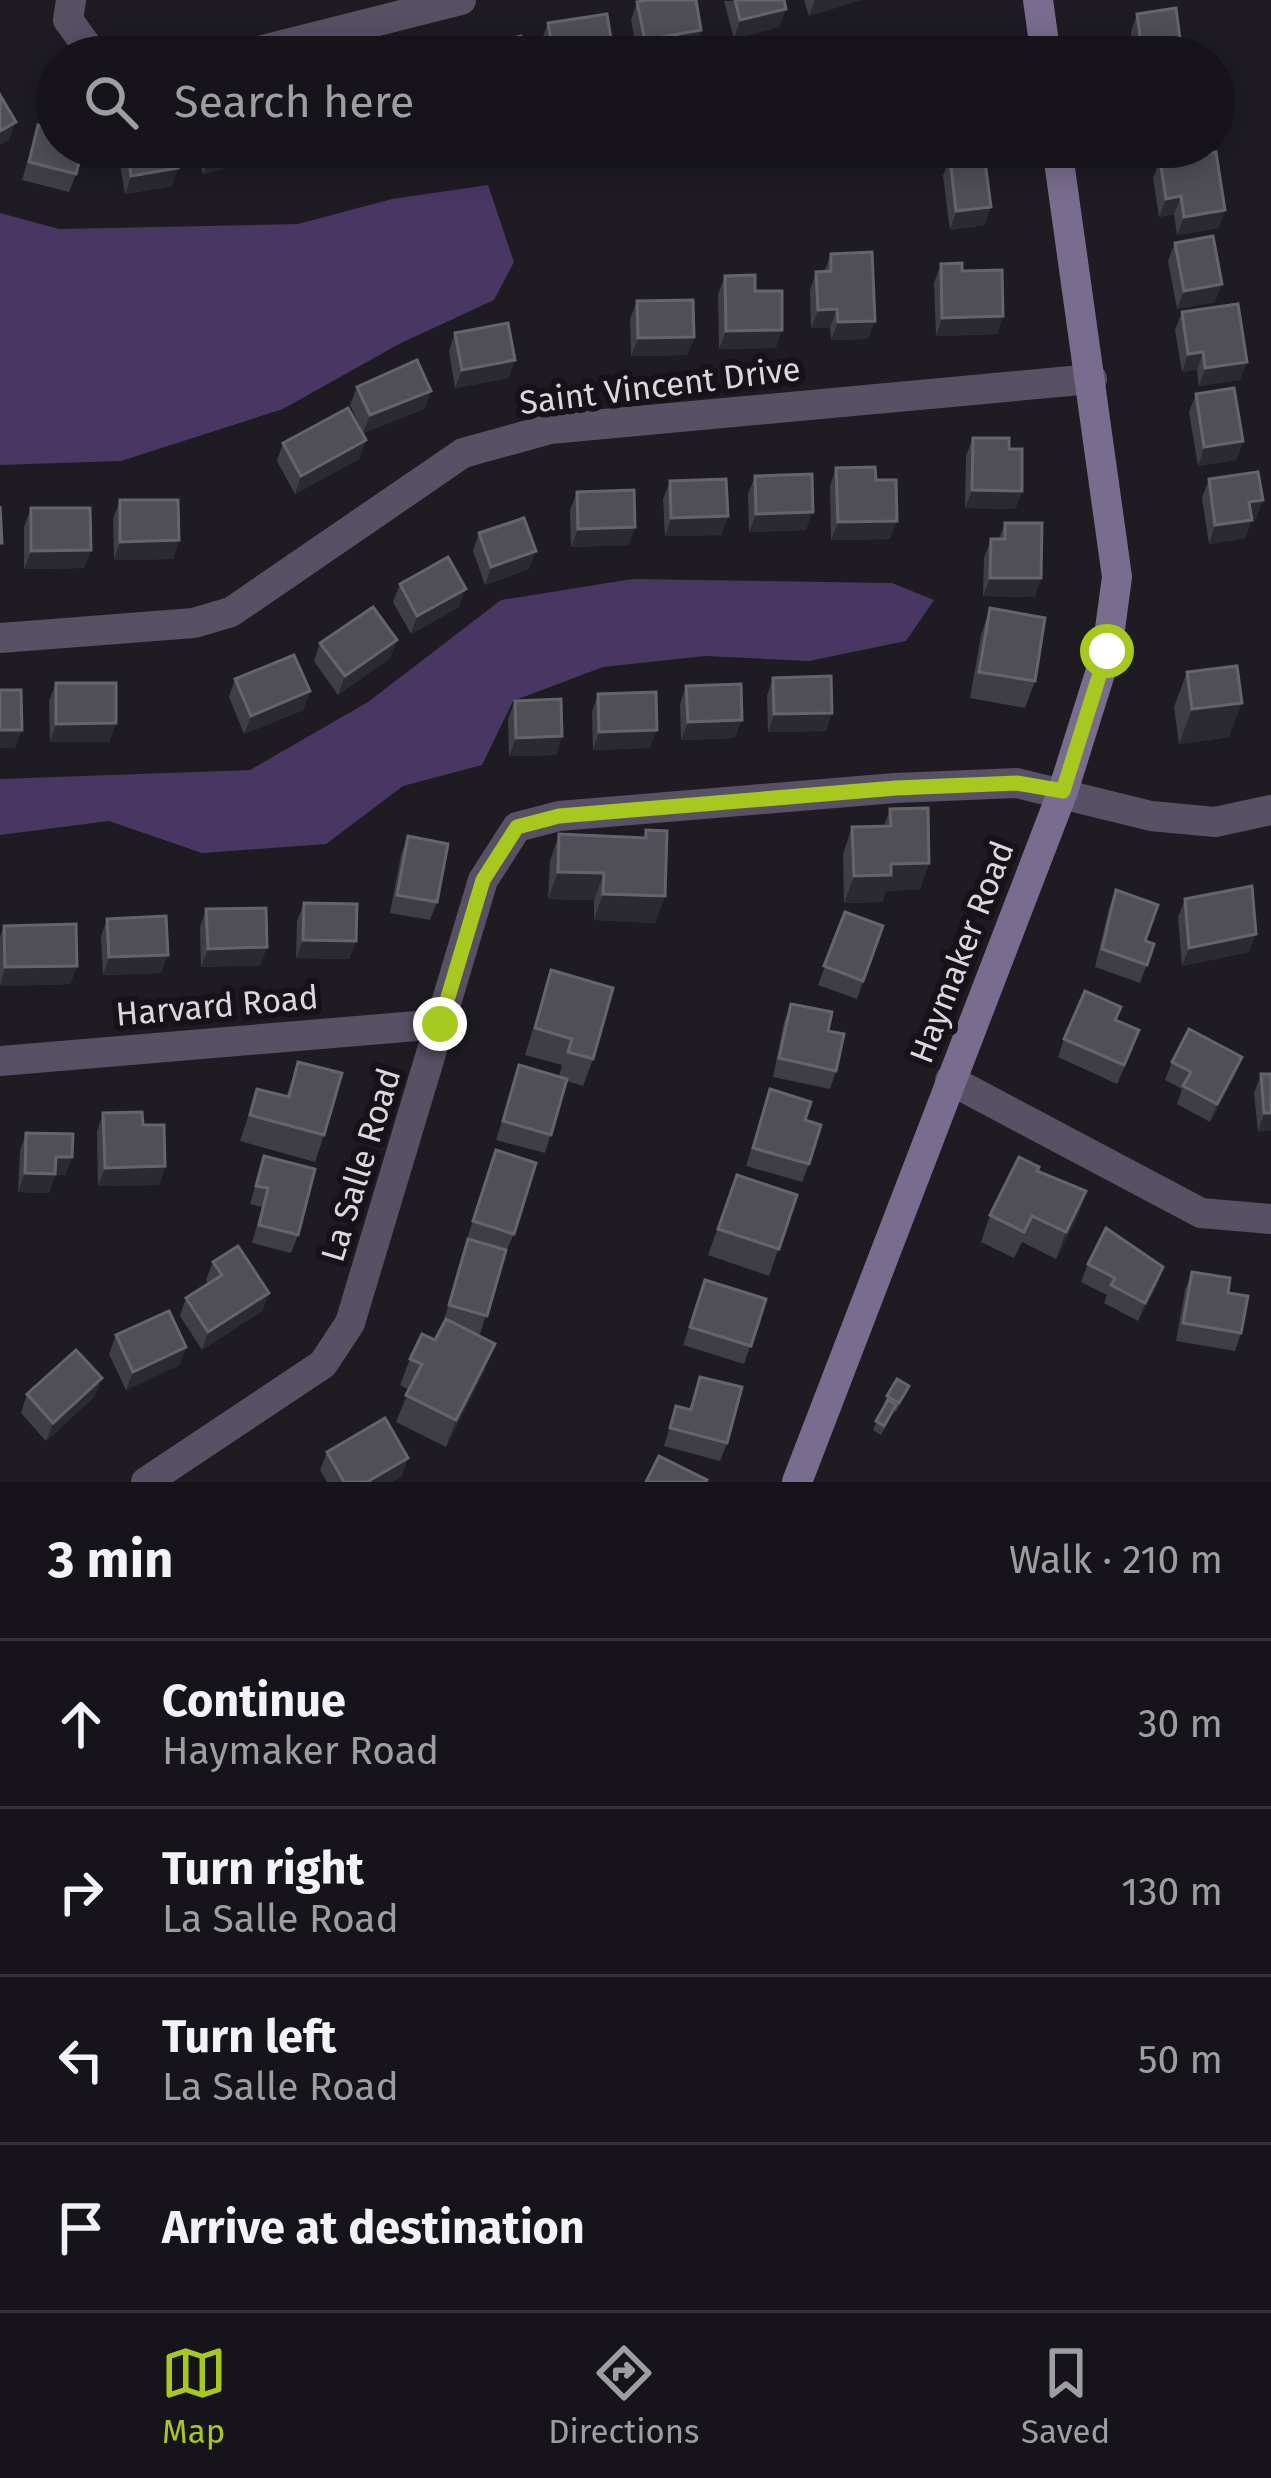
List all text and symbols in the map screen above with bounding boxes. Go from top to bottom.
search box [36,36,1235,168]
icon: search [78,69,144,135]
text: Search here [174,75,414,129]
street label: Saint Vincent Drive [517,349,803,423]
route start [1080,624,1134,678]
street label: Haymaker Road [901,835,1023,1069]
street label: Harvard Road [114,977,320,1035]
route end [413,997,467,1051]
street label: La Salle Road [313,1063,409,1267]
text: 3 min [48,1529,174,1591]
text: Walk · 210 m [1009,1537,1223,1583]
text: Continue [162,1674,346,1728]
icon: ahead [48,1691,114,1757]
text: 30 m [1138,1701,1223,1747]
text: Haymaker Road [162,1728,439,1774]
text: Turn right [162,1842,364,1896]
icon: right [48,1859,114,1925]
text: 130 m [1121,1869,1223,1915]
text: La Salle Road [162,1896,399,1942]
text: Turn left [162,2010,336,2064]
icon: left [48,2027,114,2093]
text: 50 m [1138,2037,1223,2083]
text: La Salle Road [162,2064,399,2110]
icon: arrive [48,2195,114,2261]
text: Arrive at destination [162,2201,585,2255]
tab: Map [161,2340,227,2452]
tab: Directions [548,2340,700,2452]
tab: Saved [1021,2340,1110,2452]

